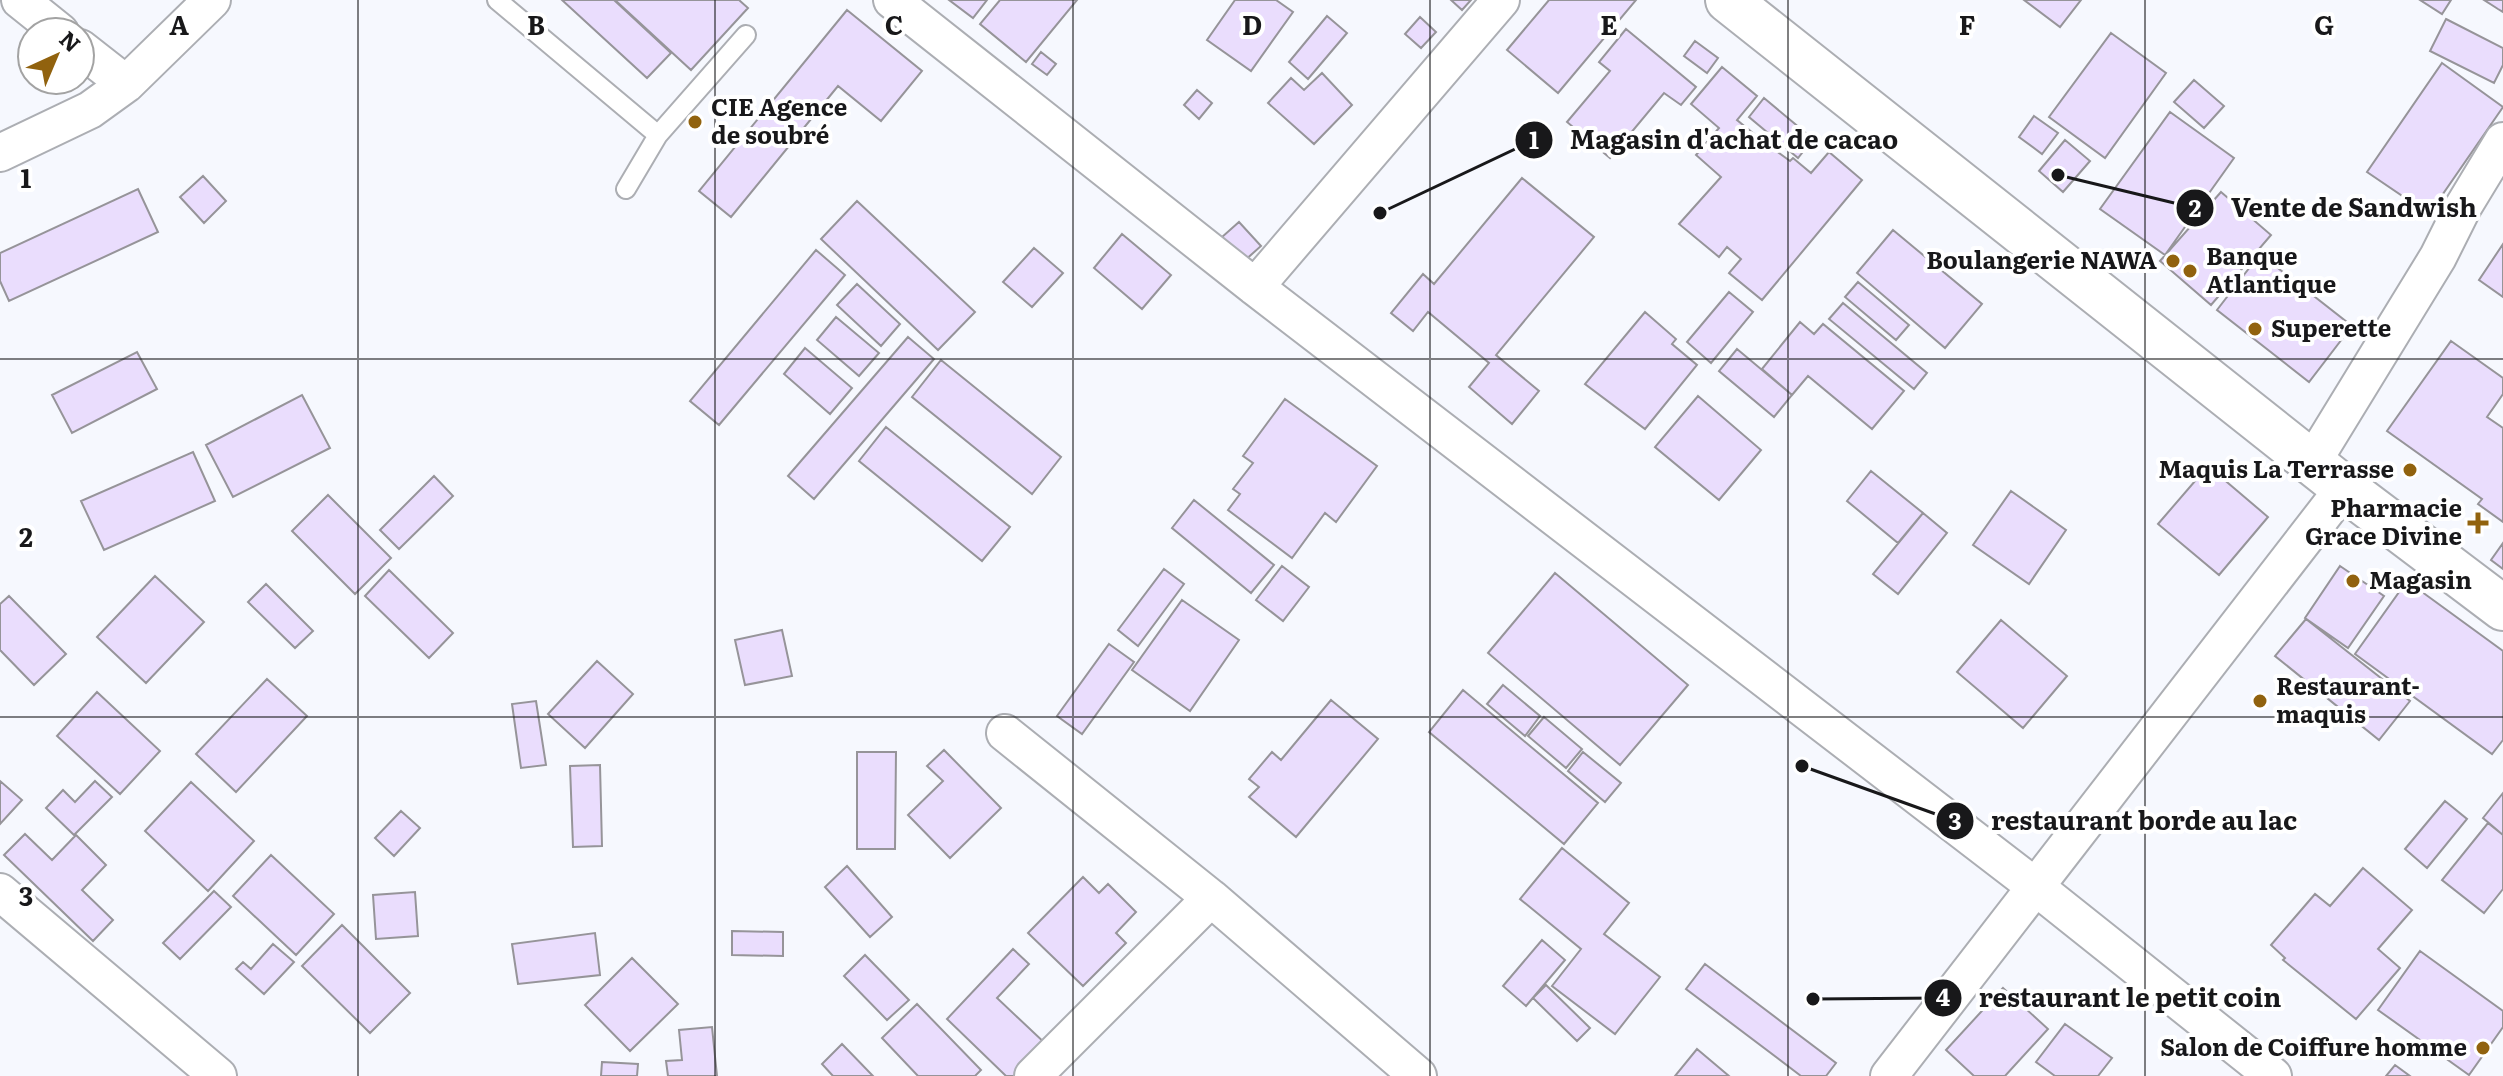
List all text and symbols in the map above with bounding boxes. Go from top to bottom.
text: A [169,4,189,43]
text: B [527,4,545,43]
text: C [885,4,903,43]
text: D [1242,4,1262,43]
text: E [1600,4,1618,43]
text: F [1959,4,1975,43]
text: G [2314,4,2334,43]
north arrow [16,16,96,96]
text: N [53,22,89,59]
place label: CIE Agence de soubré [711,88,847,151]
marker: CIE Agence de soubré [686,113,704,131]
callout: Magasin d'achat de cacao [1514,115,1914,165]
text: Magasin d'achat de cacao [1570,118,1898,157]
text: 1 [1529,121,1539,156]
text: 1 [21,157,32,196]
callout: Vente de Sandwish [2175,183,2493,233]
text: Vente de Sandwish [2231,186,2477,225]
text: 2 [2189,189,2202,224]
place label: Banque Atlantique [2206,237,2336,300]
place label: Boulangerie NAWA [1926,241,2157,276]
marker: Boulangerie NAWA [2164,252,2182,270]
marker: Banque Atlantique [2181,262,2199,280]
place label: Superette [2271,309,2391,344]
marker: Superette [2246,320,2264,338]
place label: Maquis La Terrasse [2159,450,2394,485]
marker: Maquis La Terrasse [2401,461,2419,479]
place label: Pharmacie Grace Divine [2305,489,2462,552]
marker: Pharmacie Grace Divine [2469,514,2487,532]
text: 2 [19,516,33,555]
place label: Magasin [2369,561,2472,596]
marker: Magasin [2344,572,2362,590]
place label: Restaurant- maquis [2276,667,2420,730]
marker: Restaurant- maquis [2251,692,2269,710]
callout: restaurant borde au lac [1935,796,2313,846]
text: restaurant borde au lac [1991,799,2297,838]
text: 3 [1948,802,1962,837]
text: 3 [19,875,33,914]
callout: restaurant le petit coin [1923,973,2298,1023]
text: restaurant le petit coin [1979,976,2281,1015]
text: 4 [1936,978,1951,1013]
place label: Salon de Coiffure homme [2160,1028,2467,1063]
marker: Salon de Coiffure homme [2474,1039,2492,1057]

